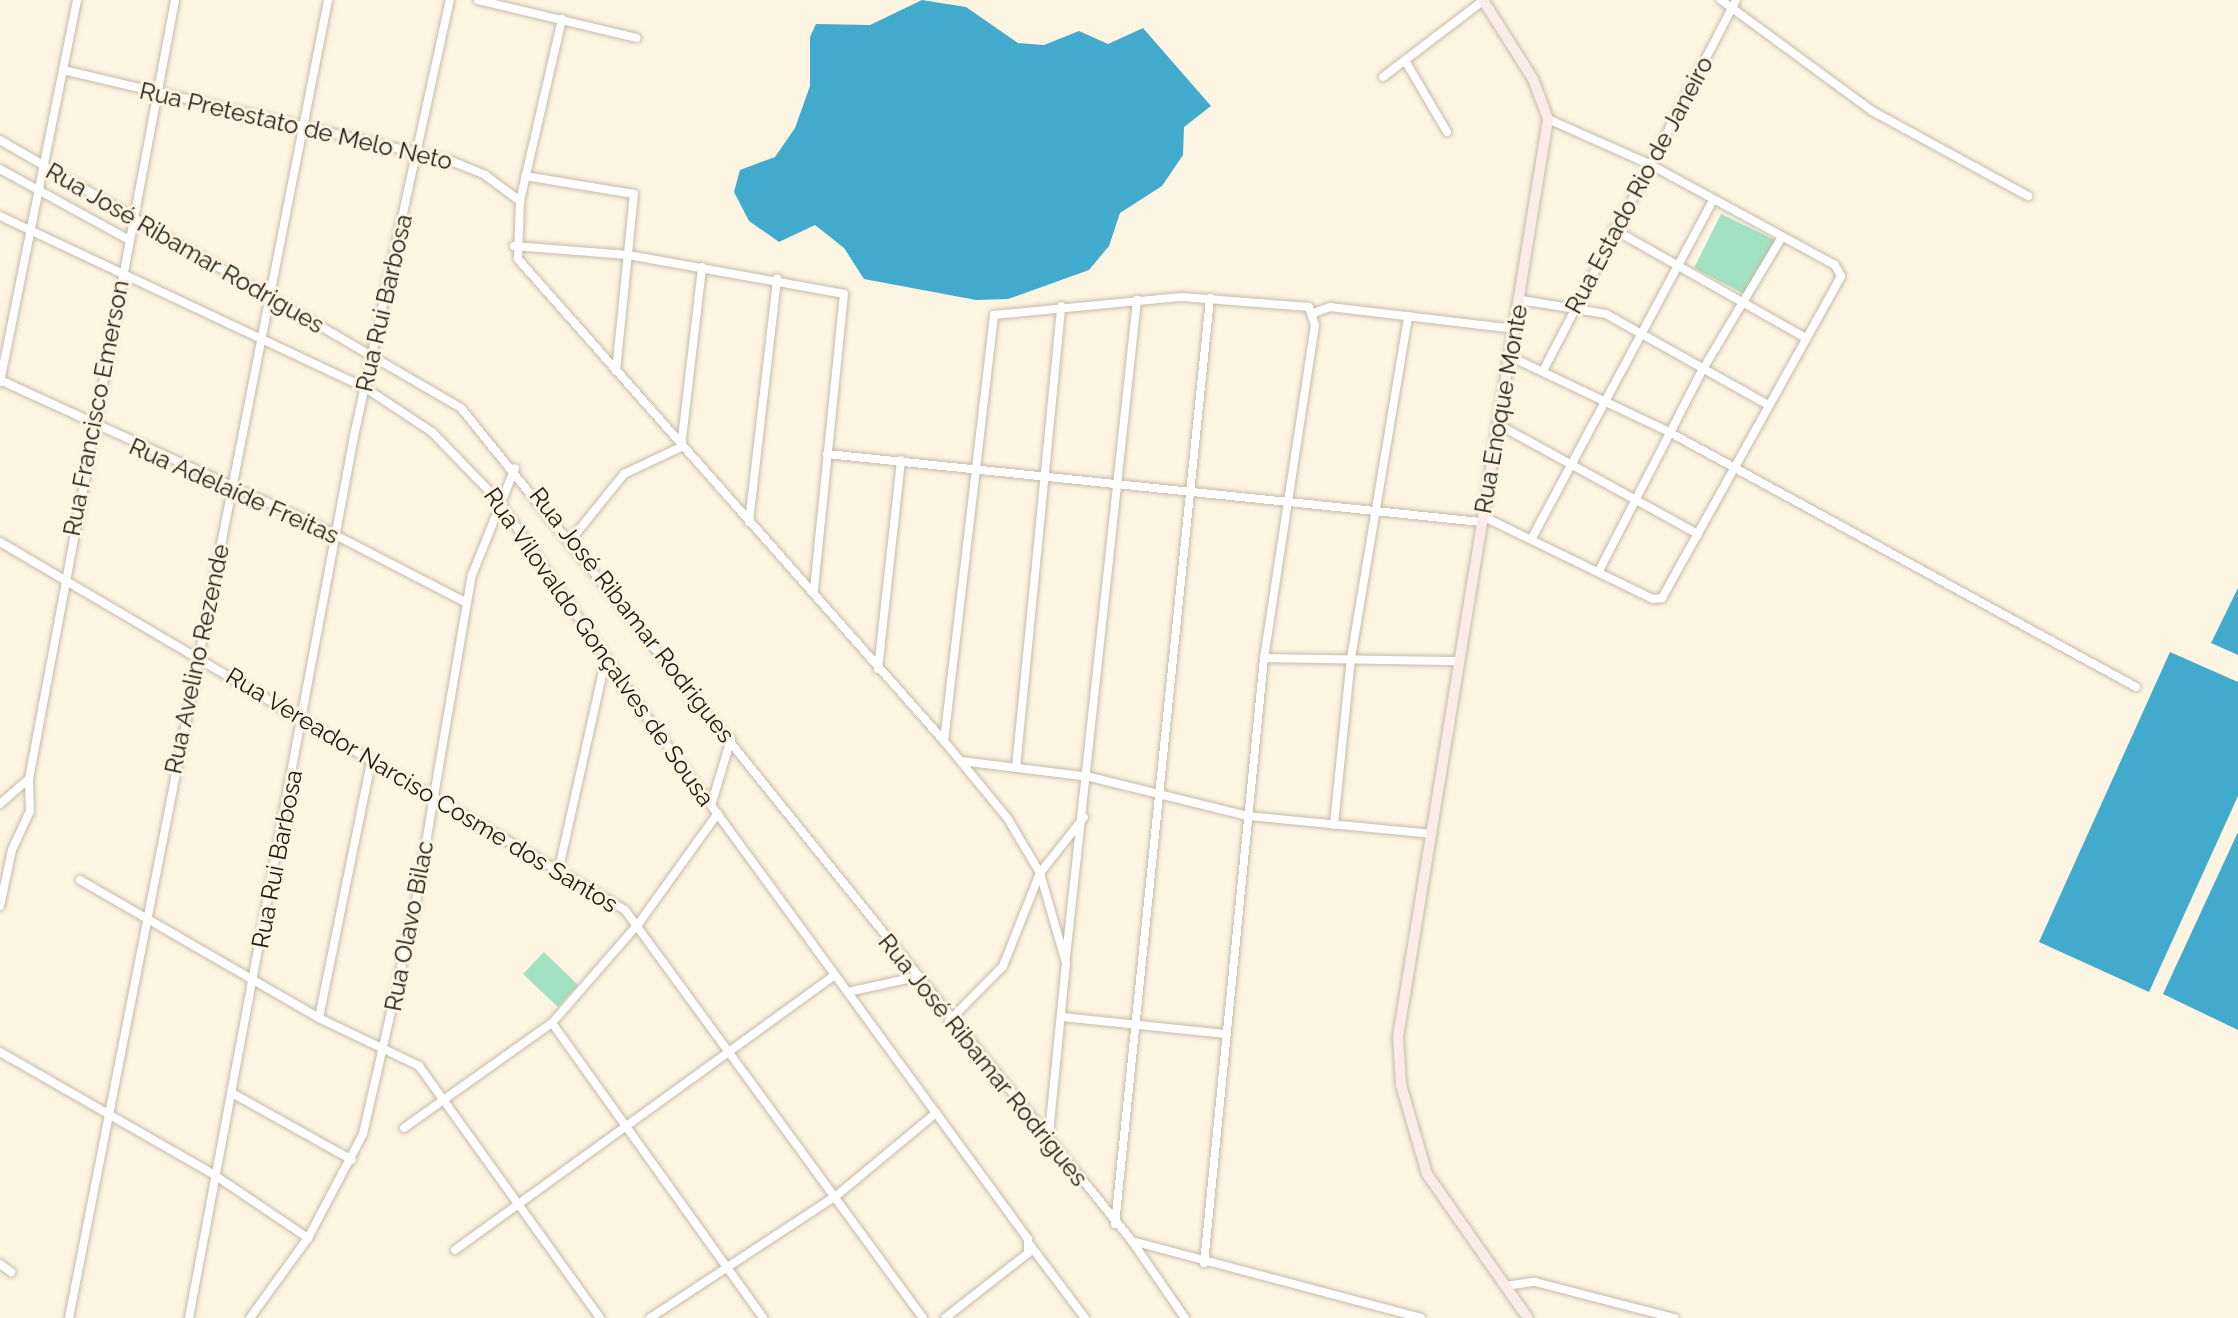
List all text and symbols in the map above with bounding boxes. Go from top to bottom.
street label: Rua Estado Rio de Janeiro [1559,51,1719,319]
street label: Rua Pretestato de Melo Neto [137,76,455,176]
street label: Rua José Ribamar Rodrigues [40,156,330,340]
street label: Rua Rui Barbosa [350,211,418,395]
street label: Rua Francisco Emerson [57,278,135,538]
street label: Rua Enoque Monte [1468,302,1534,516]
street label: Rua Adelaíde Freitas [124,432,344,550]
street label: Rua José Ribamar Rodrigues [523,481,741,749]
street label: Rua Vilovaldo Gonçalves de Sousa [477,482,721,812]
street label: Rua Avelino Rezende [159,541,235,777]
street label: Rua Vereador Narciso Cosme dos Santos [220,661,624,919]
street label: Rua Rui Barbosa [246,767,308,951]
street label: Rua Olavo Bilac [378,838,440,1014]
street label: Rua José Ribamar Rodrigues [872,928,1094,1192]

